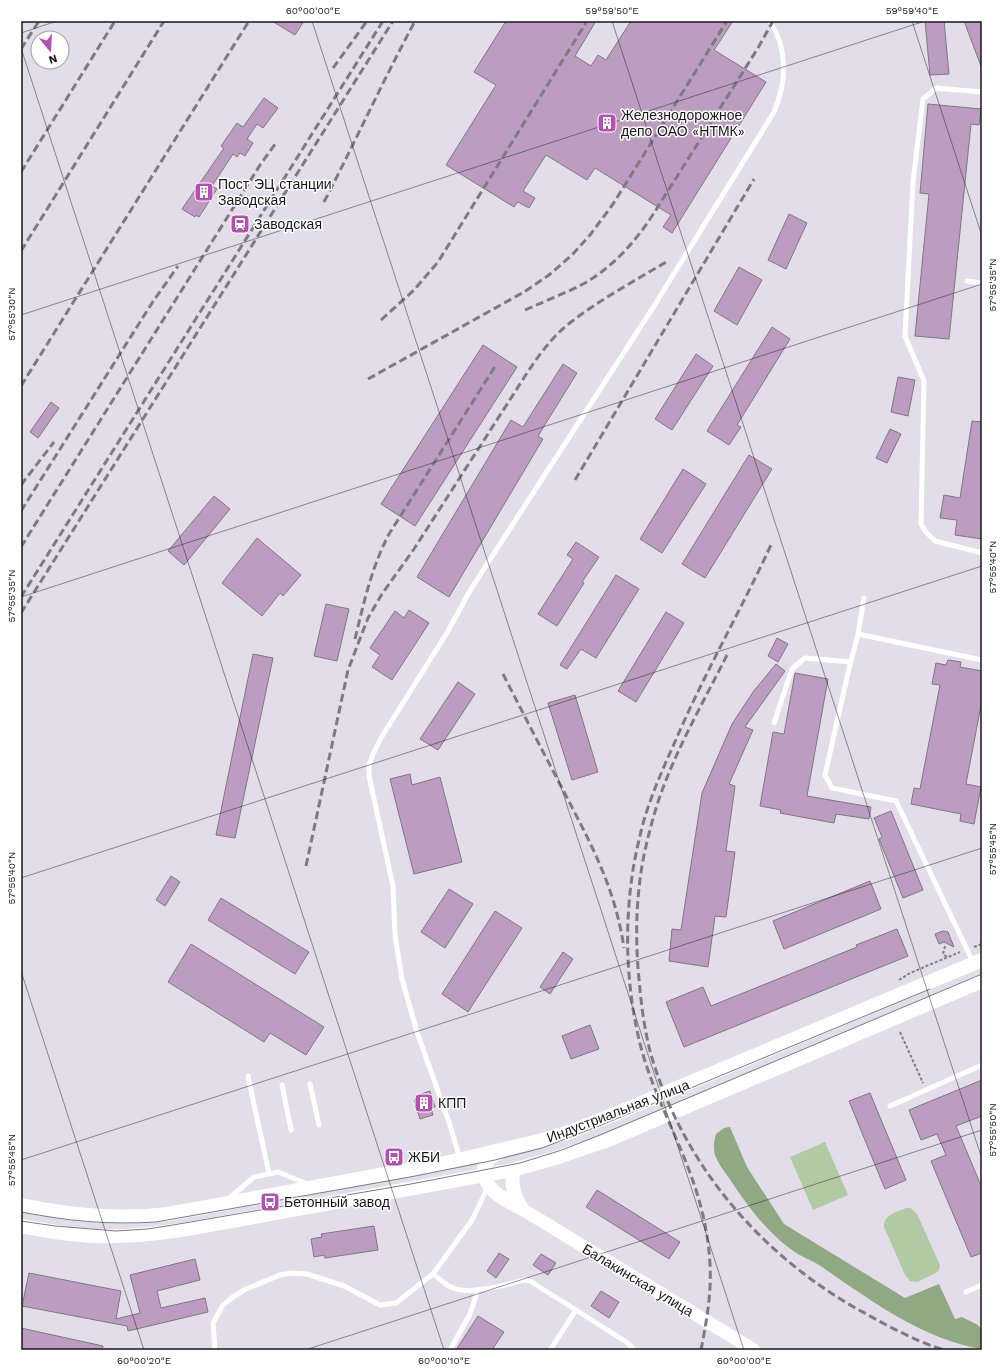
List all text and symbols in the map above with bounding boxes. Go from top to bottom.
text: 60°00'00"E [286,5,340,16]
text: 59°59'50"E [585,5,639,16]
text: 59°59'40"E [886,5,938,16]
north arrow [30,30,70,70]
text: N [47,52,59,66]
place label: Железнодорожное депо ОАО «НТМК» [621,107,745,139]
building icon: Железнодорожное депо ОАО «НТМК» [596,112,618,134]
place label: Пост ЭЦ станции Заводская [218,176,332,208]
building icon: Пост ЭЦ станции Заводская [193,181,215,203]
station icon: Заводская [229,213,251,235]
place label: Заводская [254,216,322,232]
text: 57°55'35"N [987,258,998,312]
text: 57°55'30"N [6,287,17,341]
text: 57°55'40"N [987,541,998,593]
text: 57°55'35"N [6,569,17,623]
text: 57°55'45"N [987,823,998,875]
text: 57°55'40"N [6,852,17,904]
street label: Индустриальная улица [544,1076,692,1146]
building icon: КПП [413,1092,435,1114]
place label: КПП [438,1095,466,1111]
text: 57°55'50"N [987,1103,998,1157]
text: 57°55'45"N [6,1134,17,1186]
bus stop icon: ЖБИ [383,1146,405,1168]
place label: ЖБИ [408,1149,440,1165]
bus stop icon: Бетонный завод [259,1191,281,1213]
place label: Бетонный завод [284,1194,390,1210]
street label: Балакинская улица [580,1241,697,1320]
text: 60°00'20"E [117,1355,171,1366]
text: 60°00'10"E [418,1355,470,1366]
text: 60°00'00"E [717,1355,771,1366]

